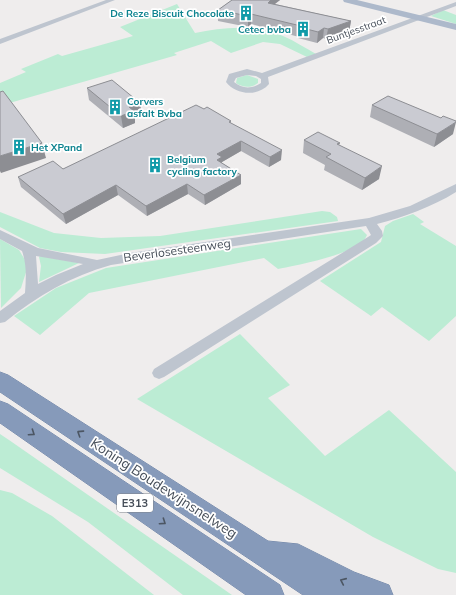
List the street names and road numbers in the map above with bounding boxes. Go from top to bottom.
street label: Buntjesstraat [325,13,388,47]
street label: Beverlosesteenweg [122,235,232,265]
street label: Koning Boudewijnsnelweg [87,434,241,542]
road number: E313 [117,494,153,512]

